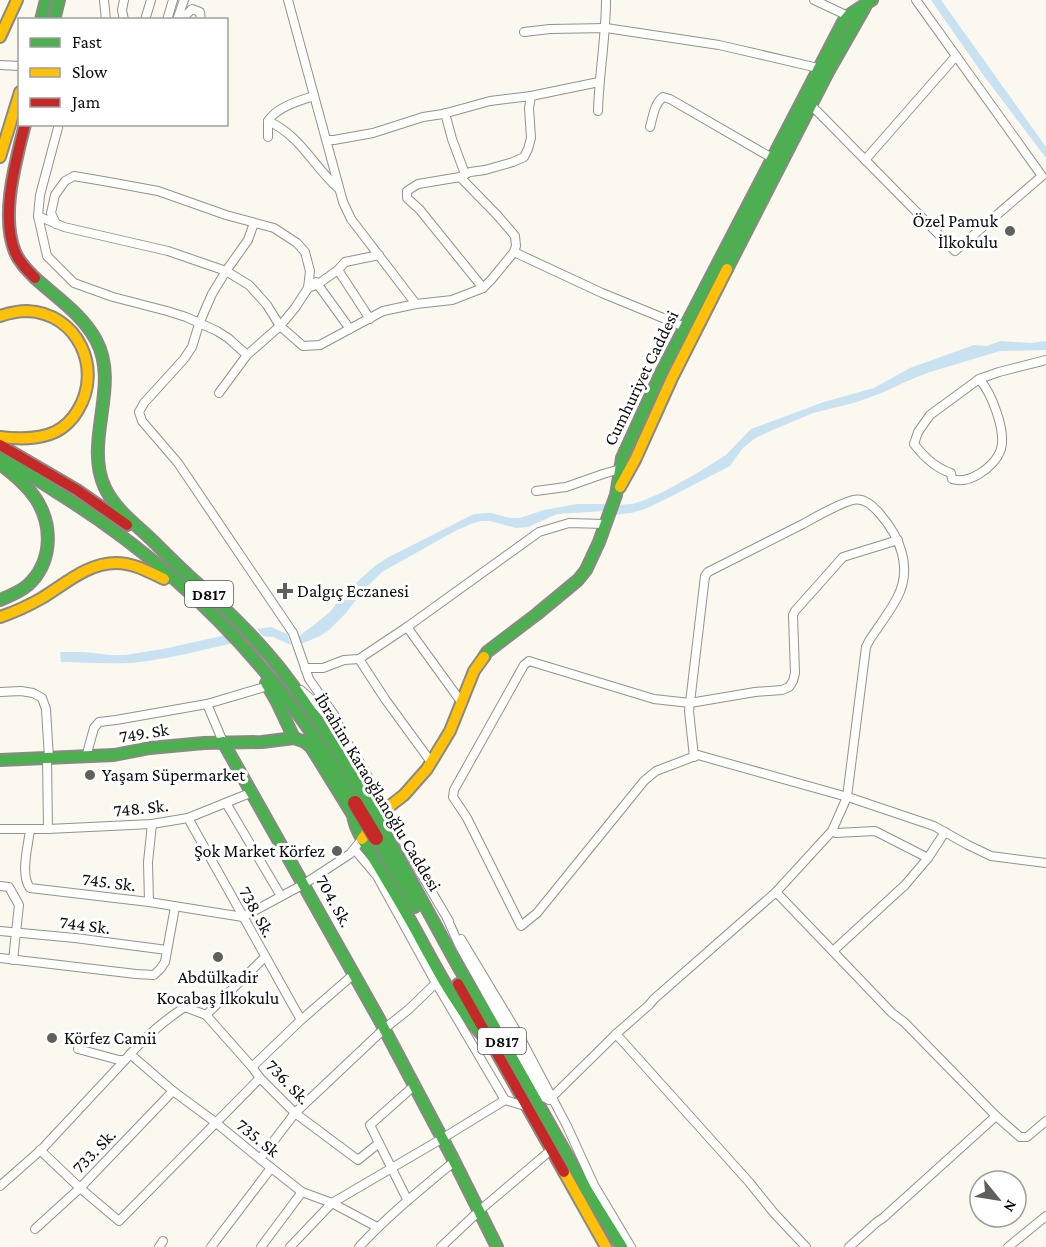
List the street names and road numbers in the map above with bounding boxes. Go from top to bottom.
street label: Cumhuriyet Caddesi [600,307,682,449]
road number: D817 [185,581,233,607]
street label: İbrahim Karaoğlanoğlu Caddesi [311,689,445,895]
street label: 749. Sk [118,719,171,747]
street label: 748. Sk. [113,795,169,821]
street label: 745. Sk. [81,869,137,895]
street label: 704. Sk. [312,872,356,930]
street label: 738. Sk. [235,883,279,941]
street label: 744 Sk. [59,912,111,938]
road number: D817 [478,1028,526,1054]
street label: 736. Sk. [262,1055,314,1109]
street label: 735. Sk [232,1115,284,1162]
street label: 733. Sk. [68,1125,120,1177]

